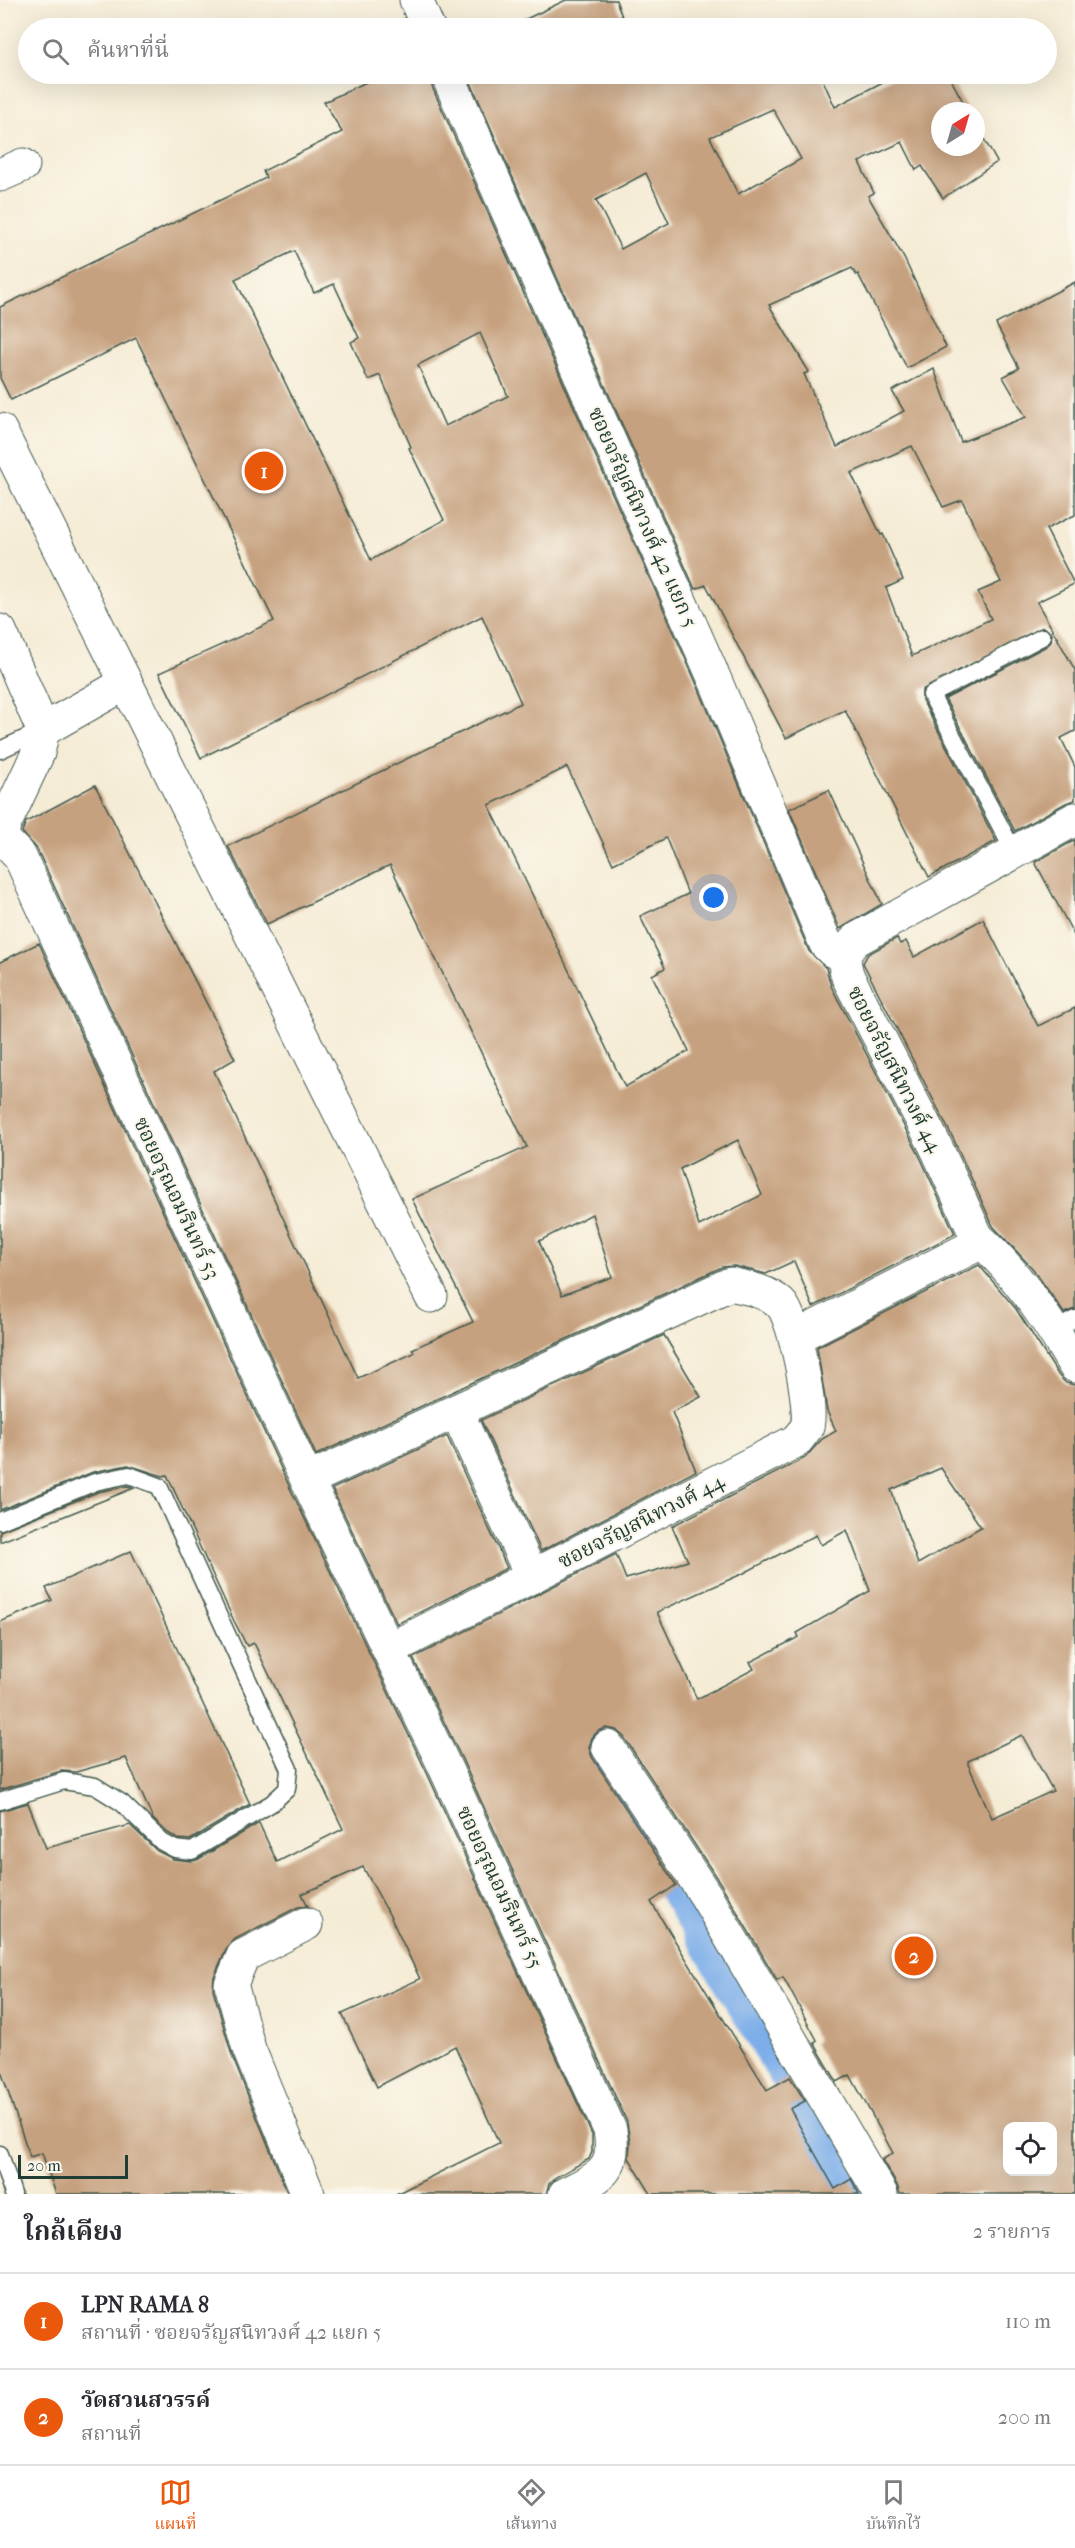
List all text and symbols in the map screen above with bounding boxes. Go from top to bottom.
search box [18,18,1057,84]
icon: search [39,35,72,68]
text: ค้นหาที่นี่ [87,37,169,63]
north arrow [931,102,985,156]
street label: ซอยจรัญสนิทวงศ์ 42 แยก 5 [584,403,703,631]
pin: 1 [244,448,284,494]
your location [699,883,728,912]
street label: ซอยจรัญสนิทวงศ์ 44 [843,981,948,1157]
street label: ซอยอรุณอมรินทร์ 53 [127,1113,226,1284]
street label: ซอยจรัญสนิทวงศ์ 44 [553,1468,729,1573]
street label: ซอยอรุณอมรินทร์ 55 [450,1802,549,1973]
pin: 2 [894,1934,934,1978]
map controls [1003,2122,1057,2176]
button: locate [1003,2122,1057,2176]
scale bar [18,2152,128,2180]
text: 20 m [27,2156,61,2175]
text: ใกล้เคียง [24,2216,123,2247]
text: 2 รายการ [973,2220,1051,2243]
text: LPN RAMA 8 [81,2292,209,2318]
text: 1 [40,2310,47,2333]
text: 110 m [1005,2310,1051,2333]
text: สถานที่ · ซอยจรัญสนิทวงศ์ 42 แยก 5 [81,2321,381,2344]
text: วัดสวนสวรรค์ [81,2387,210,2413]
text: 2 [38,2406,49,2429]
text: 200 m [998,2406,1051,2429]
text: สถานที่ [81,2422,142,2445]
tab: แผนที่ [154,2476,196,2538]
tab: เส้นทาง [505,2476,557,2538]
tab: บันทึกไว้ [866,2476,921,2538]

